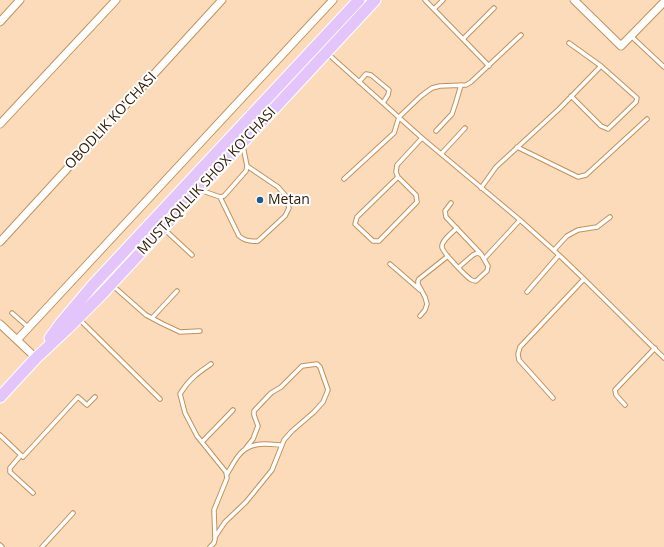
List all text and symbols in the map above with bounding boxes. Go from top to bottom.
street label: OBODLIK KO'CHASI [62,69,160,173]
street label: MUSTAQILLIK SHOX KO'CHASI [134,104,280,258]
place label: Metan [268,192,310,208]
marker: Metan [255,195,265,205]

